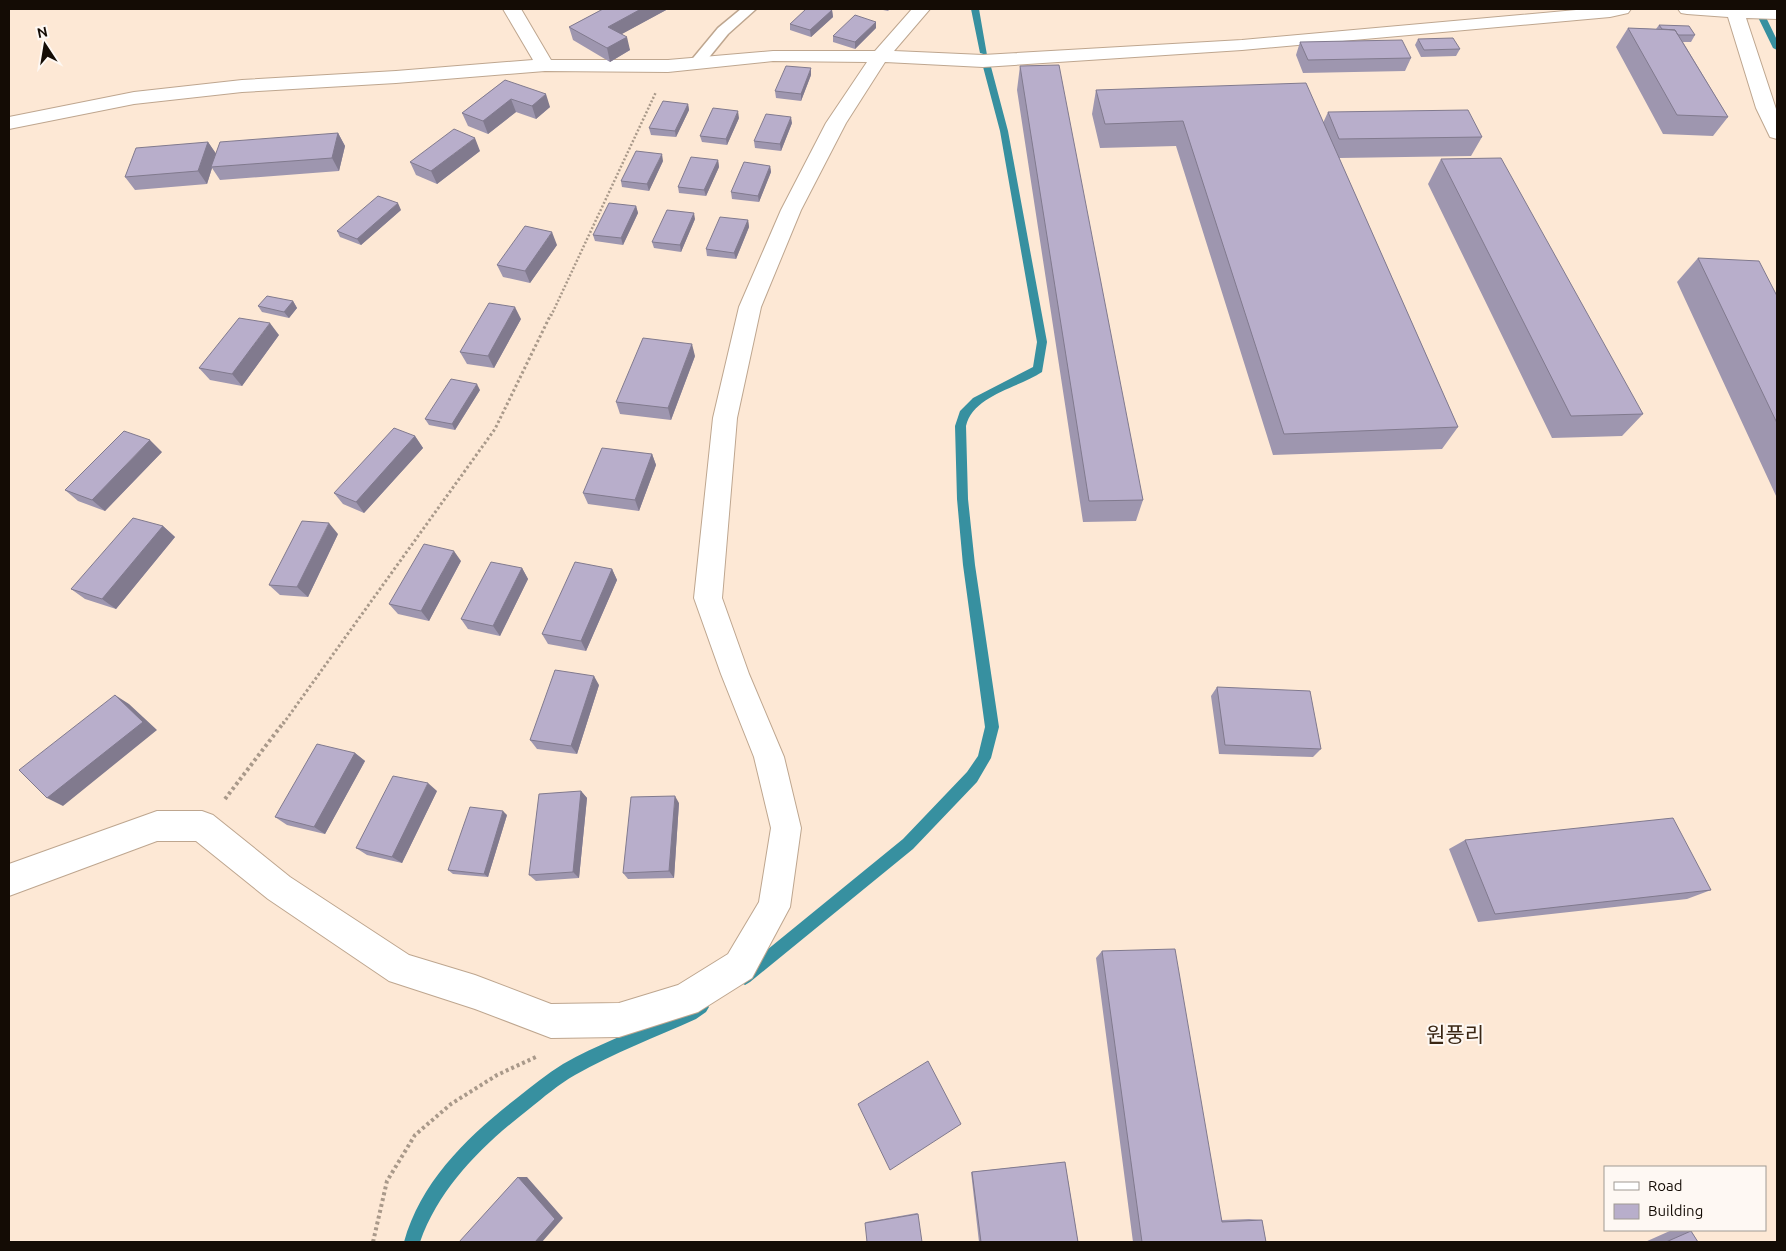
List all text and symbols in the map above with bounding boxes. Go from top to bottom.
north arrow [20,20,70,70]
text: N [36,23,49,41]
district label: 원풍리 [1426,1022,1484,1046]
legend [1604,1166,1766,1231]
text: Road [1648,1177,1683,1194]
text: Building [1648,1202,1703,1219]

